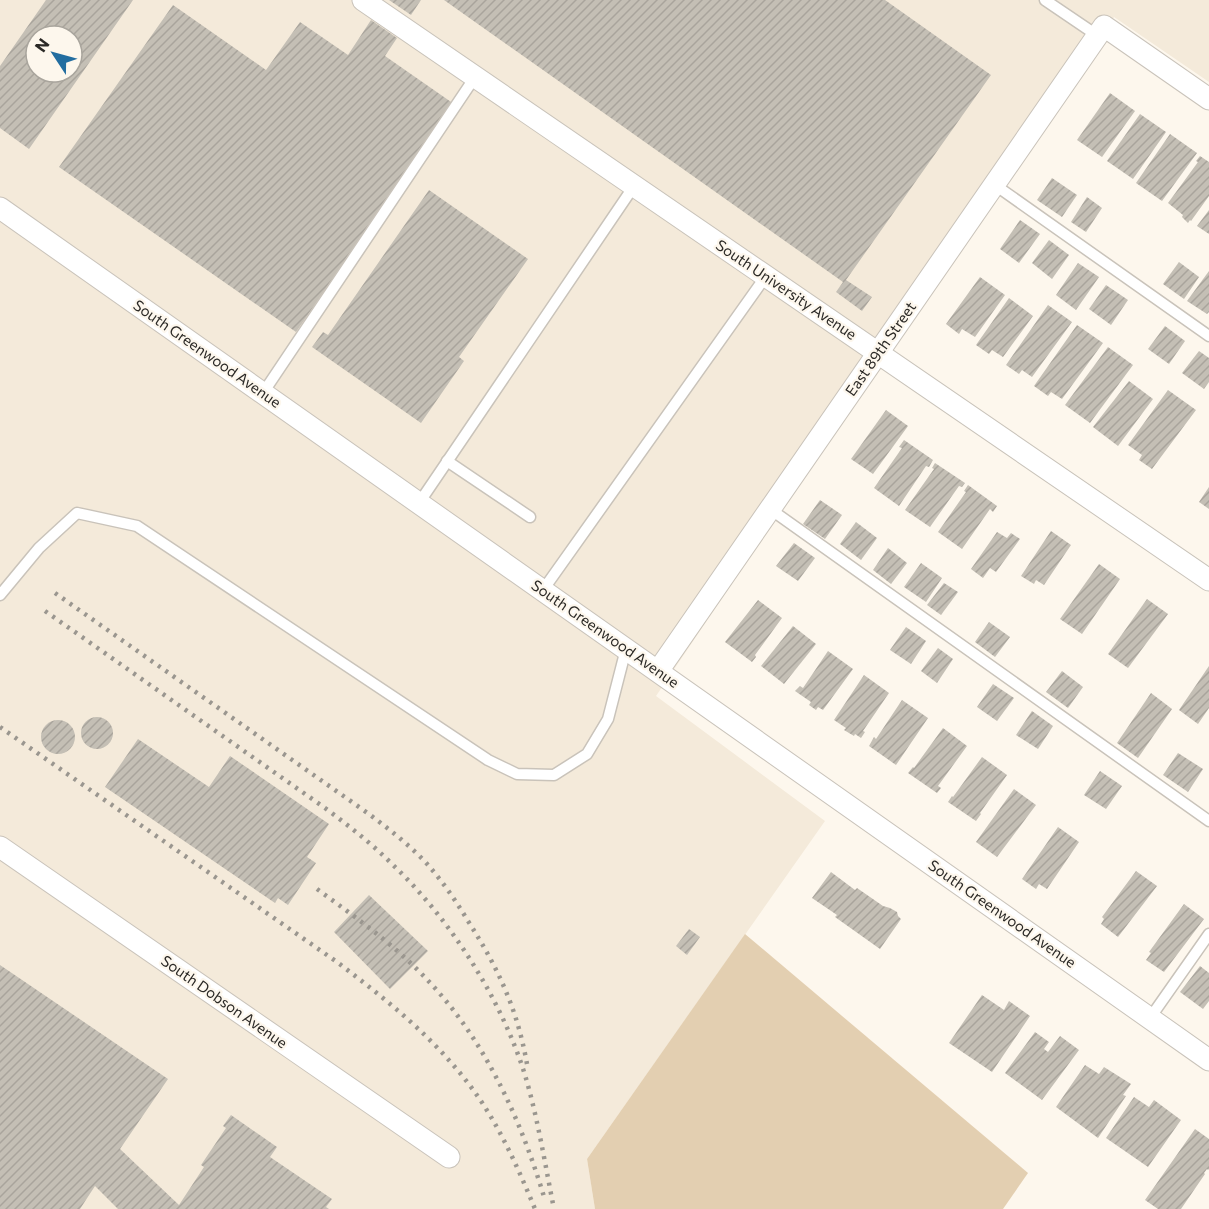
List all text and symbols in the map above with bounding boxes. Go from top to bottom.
north arrow [24,24,84,84]
text: N [30,34,53,55]
street label: South University Avenue [713,235,860,343]
street label: South Greenwood Avenue [130,295,285,411]
street label: East 89th Street [841,298,919,399]
street label: South Greenwood Avenue [528,575,683,691]
street label: South Greenwood Avenue [925,855,1080,971]
street label: South Dobson Avenue [158,951,291,1052]

